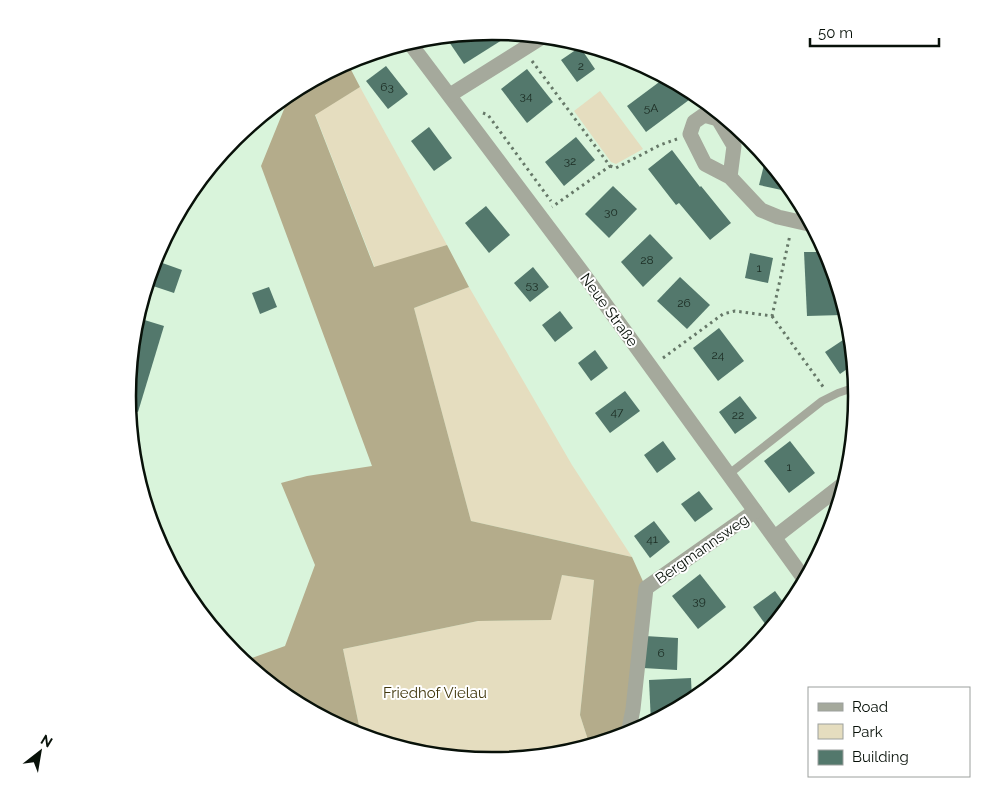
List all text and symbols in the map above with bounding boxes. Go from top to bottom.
scale bar [810,15,939,47]
text: 50 m [818,24,853,42]
house number: 2 [578,59,584,73]
house number: 63 [380,80,394,94]
house number: 34 [520,89,533,103]
house number: 5A [644,101,658,115]
house number: 32 [564,154,576,168]
house number: 30 [604,205,618,219]
house number: 28 [640,253,654,267]
house number: 1 [756,261,762,275]
street label: Neue Straße [576,270,642,350]
house number: 53 [526,278,538,292]
house number: 26 [677,296,691,310]
house number: 24 [712,348,725,362]
house number: 47 [611,405,624,419]
house number: 22 [732,408,744,422]
house number: 1 [786,460,792,474]
street label: Bergmannsweg [652,510,752,588]
house number: 41 [646,532,658,546]
house number: 39 [692,594,706,608]
house number: 6 [657,646,665,660]
park label: Friedhof Vielau [383,684,487,702]
legend [808,687,970,777]
text: Road [852,698,888,716]
text: Park [852,723,883,741]
north arrow [15,727,65,777]
text: N [38,731,55,750]
text: Building [852,748,909,766]

